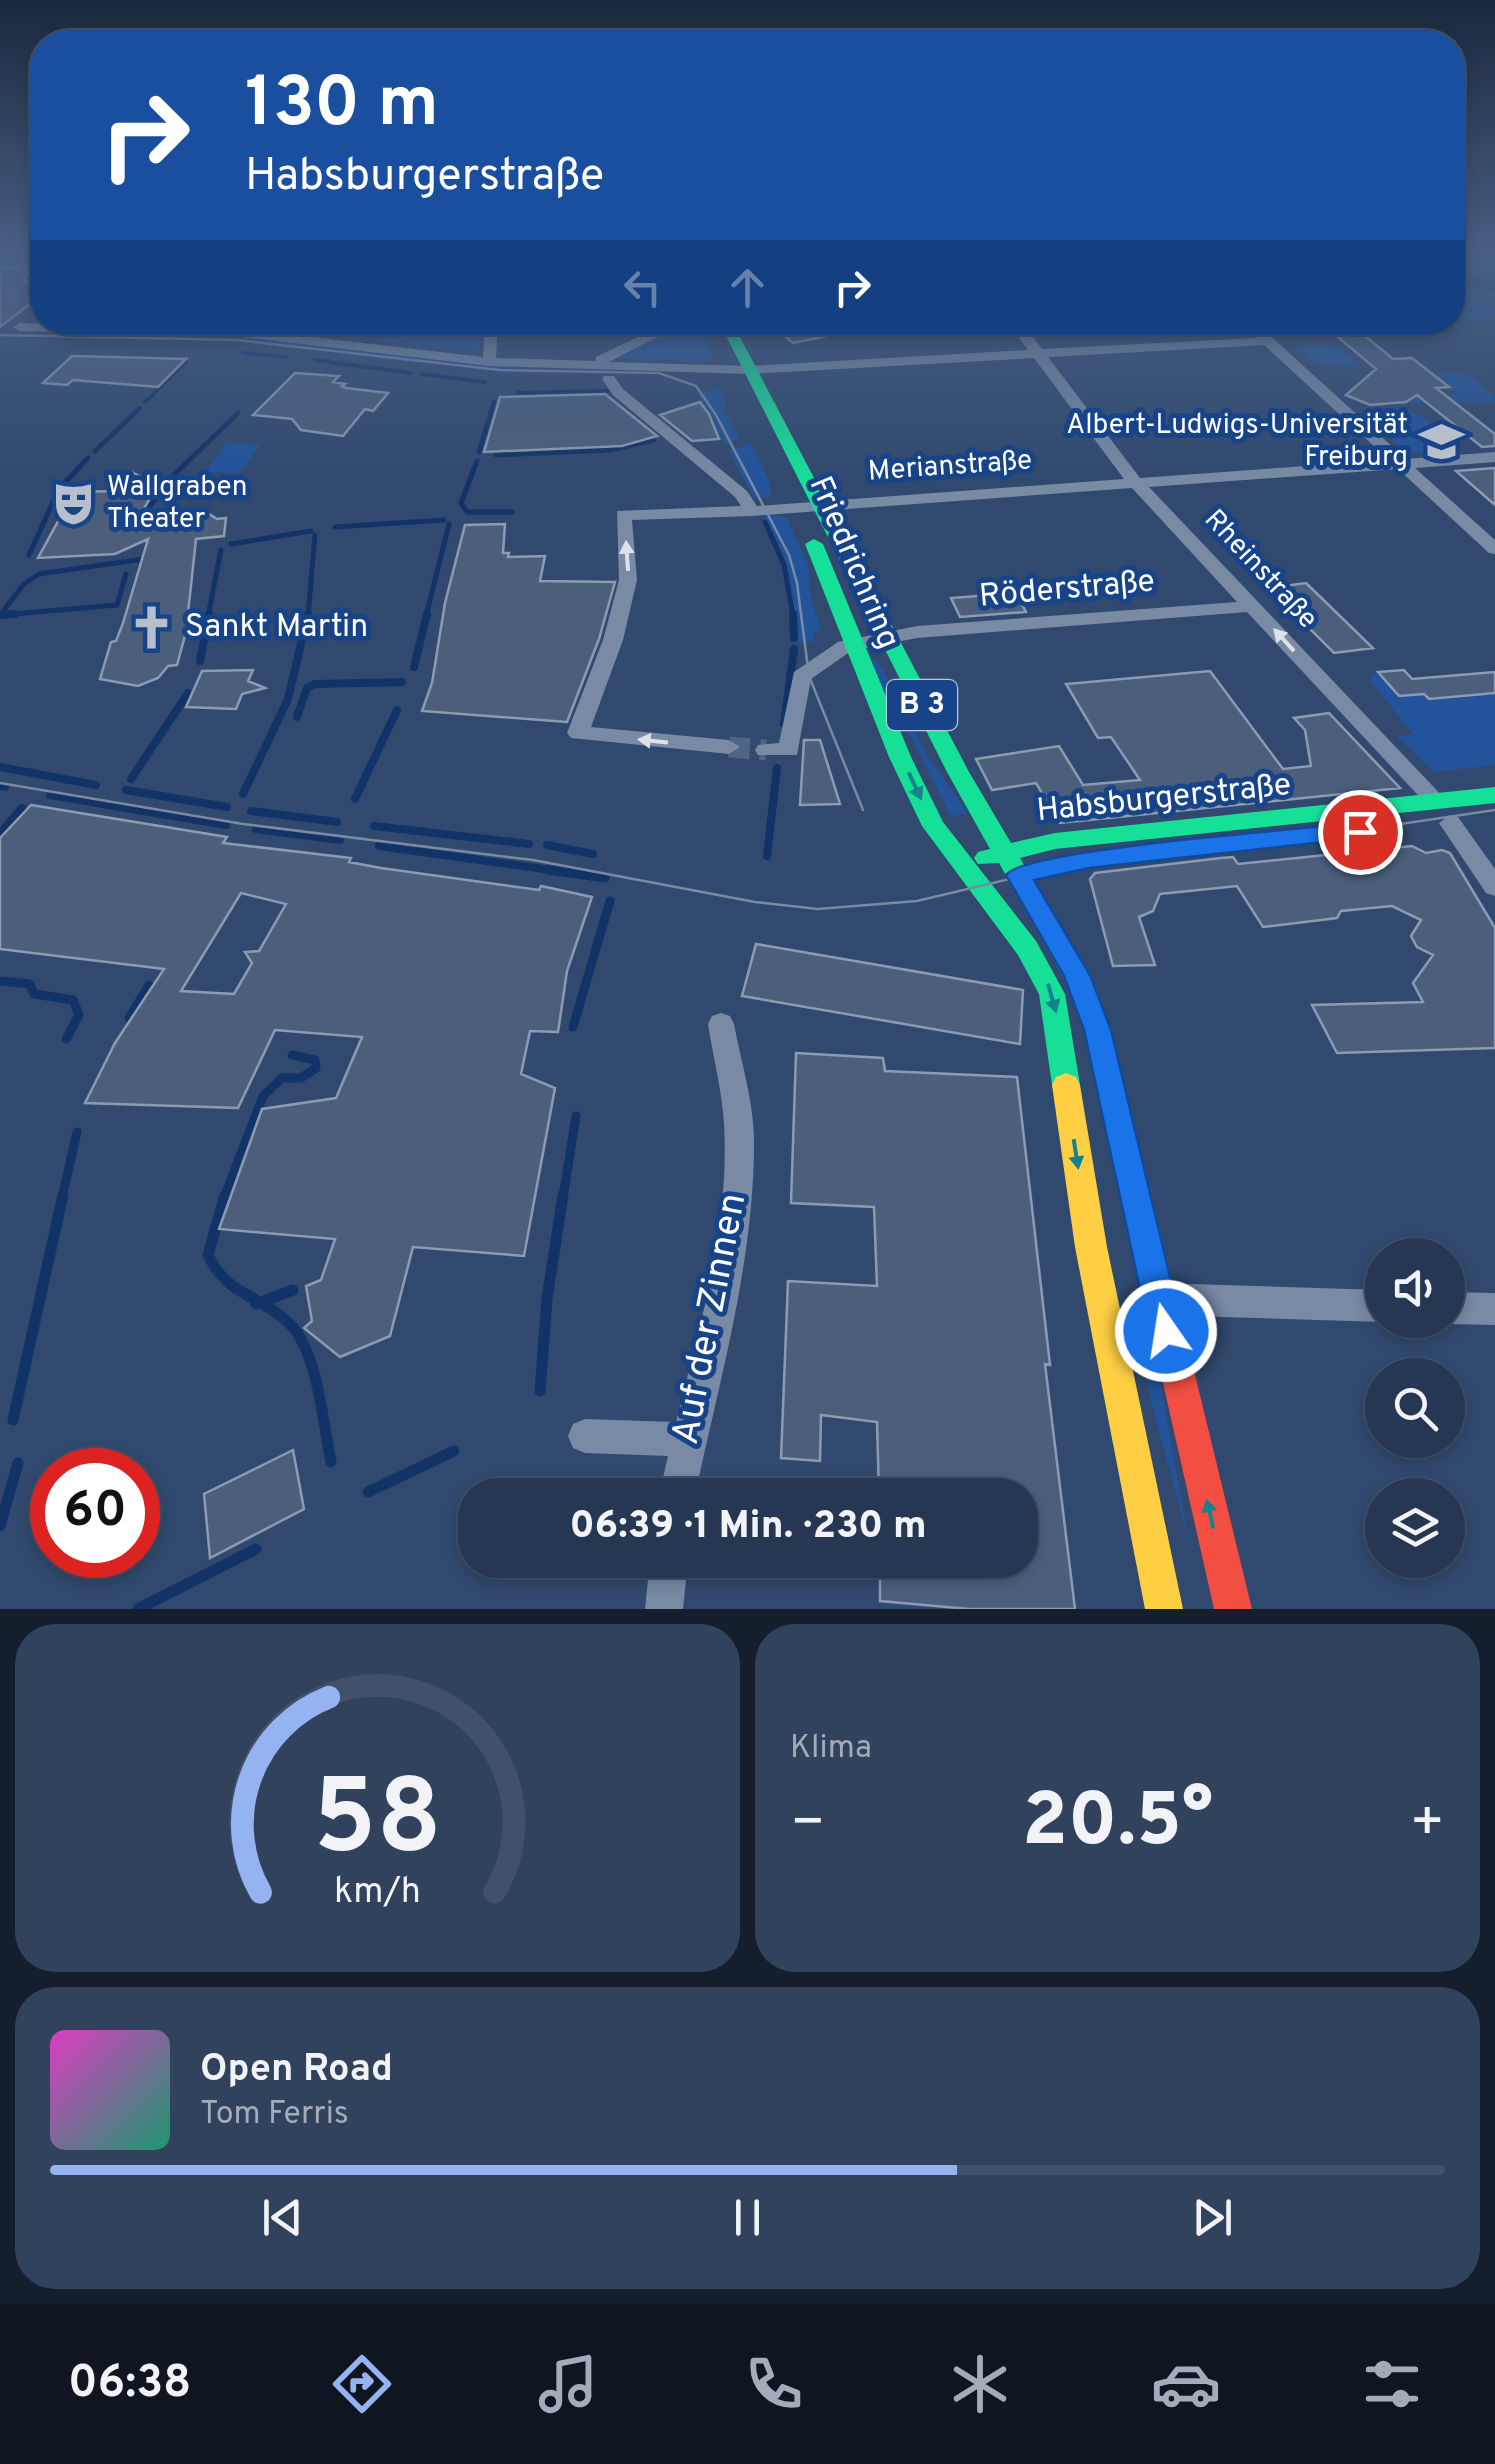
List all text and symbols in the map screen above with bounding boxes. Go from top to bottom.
text: 130 m [245,62,439,151]
icon: right [80,70,210,200]
text: Habsburgerstraße [245,149,604,206]
icon: left [615,260,670,315]
icon: ahead [720,260,775,315]
icon: right [825,260,880,315]
place label: Albert-Ludwigs-Universität Freiburg [1066,408,1408,476]
school or university icon: Albert-Ludwigs-Universität Freiburg [1417,418,1465,466]
street label: Merianstraße [867,443,1033,491]
place label: Wallgraben Theater [107,470,248,538]
street label: Friedrichring [799,471,907,655]
theatre icon: Wallgraben Theater [50,480,98,528]
street label: Rheinstraße [1195,503,1325,637]
one-way arrow [619,540,635,572]
street label: Röderstraße [977,562,1157,618]
church icon: Sankt Martin [128,604,176,652]
place label: Sankt Martin [185,608,368,648]
one-way arrow [1274,628,1296,653]
road number: B 3 [887,680,957,730]
one-way arrow [637,732,669,748]
street label: Habsburgerstraße [1035,766,1293,832]
one-way arrow [907,771,923,801]
pin [1318,790,1403,875]
icon: arrive [1333,805,1388,860]
one-way arrow [1045,983,1060,1013]
one-way arrow [1069,1139,1085,1171]
street label: Auf der Zinnen [663,1189,759,1449]
map controls [1365,1238,1465,1578]
button: sound [1365,1238,1465,1338]
position arrow [1114,1279,1218,1383]
button: search [1365,1358,1465,1458]
speed limit sign: 60 [30,1448,160,1578]
button: layers [1365,1478,1465,1578]
one-way arrow [1202,1498,1217,1529]
text: 06:39 · 1 Min. · 230 m [569,1503,927,1552]
text: Klima [790,1729,872,1769]
text: 58 [313,1758,442,1890]
text: 20.5° [1022,1777,1213,1872]
text: − [790,1790,825,1860]
text: + [1410,1790,1445,1860]
text: km/h [334,1870,421,1916]
text: Open Road [200,2046,393,2095]
text: Tom Ferris [200,2095,349,2135]
icon: previous [255,2190,310,2245]
icon: pause [720,2190,775,2245]
icon: next [1185,2190,1240,2245]
icon: directions [327,2349,397,2419]
icon: music [533,2349,603,2419]
icon: phone [739,2349,809,2419]
icon: climate [945,2349,1015,2419]
icon: car [1151,2349,1221,2419]
icon: filters [1357,2349,1427,2419]
text: 06:38 [68,2356,191,2413]

